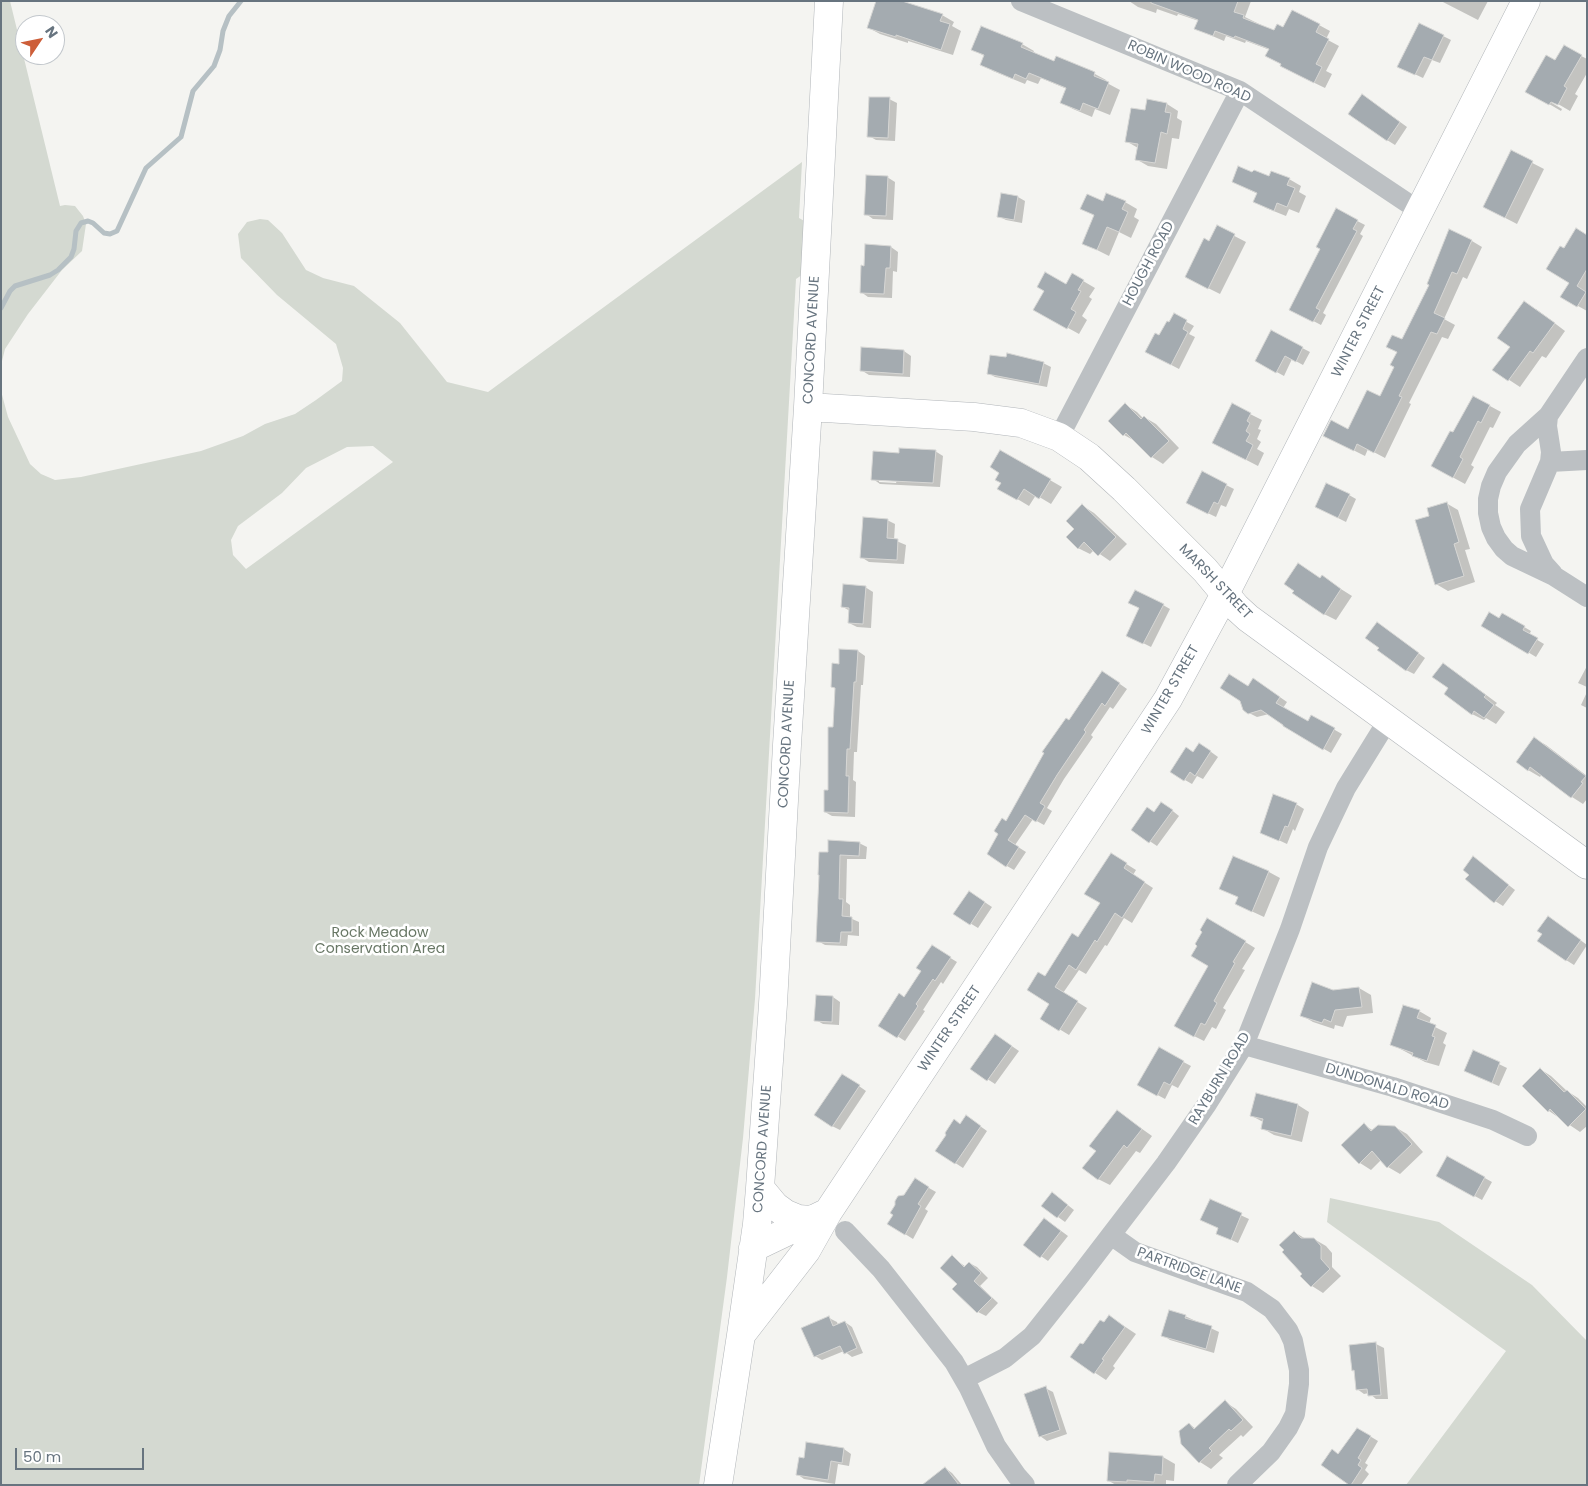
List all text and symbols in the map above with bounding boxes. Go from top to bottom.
north arrow [15,15,65,65]
text: N [40,22,63,42]
street label: ROBIN WOOD ROAD [1125,37,1253,107]
street label: HOUGH ROAD [1120,219,1178,309]
street label: CONCORD AVENUE [800,276,824,404]
street label: WINTER STREET [1329,284,1389,380]
street label: MARSH STREET [1175,541,1255,623]
street label: WINTER STREET [1139,642,1203,738]
street label: CONCORD AVENUE [775,680,799,808]
park label: Rock Meadow Conservation Area [315,925,445,958]
street label: WINTER STREET [915,983,985,1075]
street label: RAYBURN ROAD [1186,1030,1254,1128]
street label: DUNDONALD ROAD [1323,1060,1451,1114]
street label: CONCORD AVENUE [750,1084,776,1214]
street label: PARTRIDGE LANE [1135,1244,1243,1298]
scale bar [18,1438,146,1470]
text: 50 m [23,1446,61,1467]

